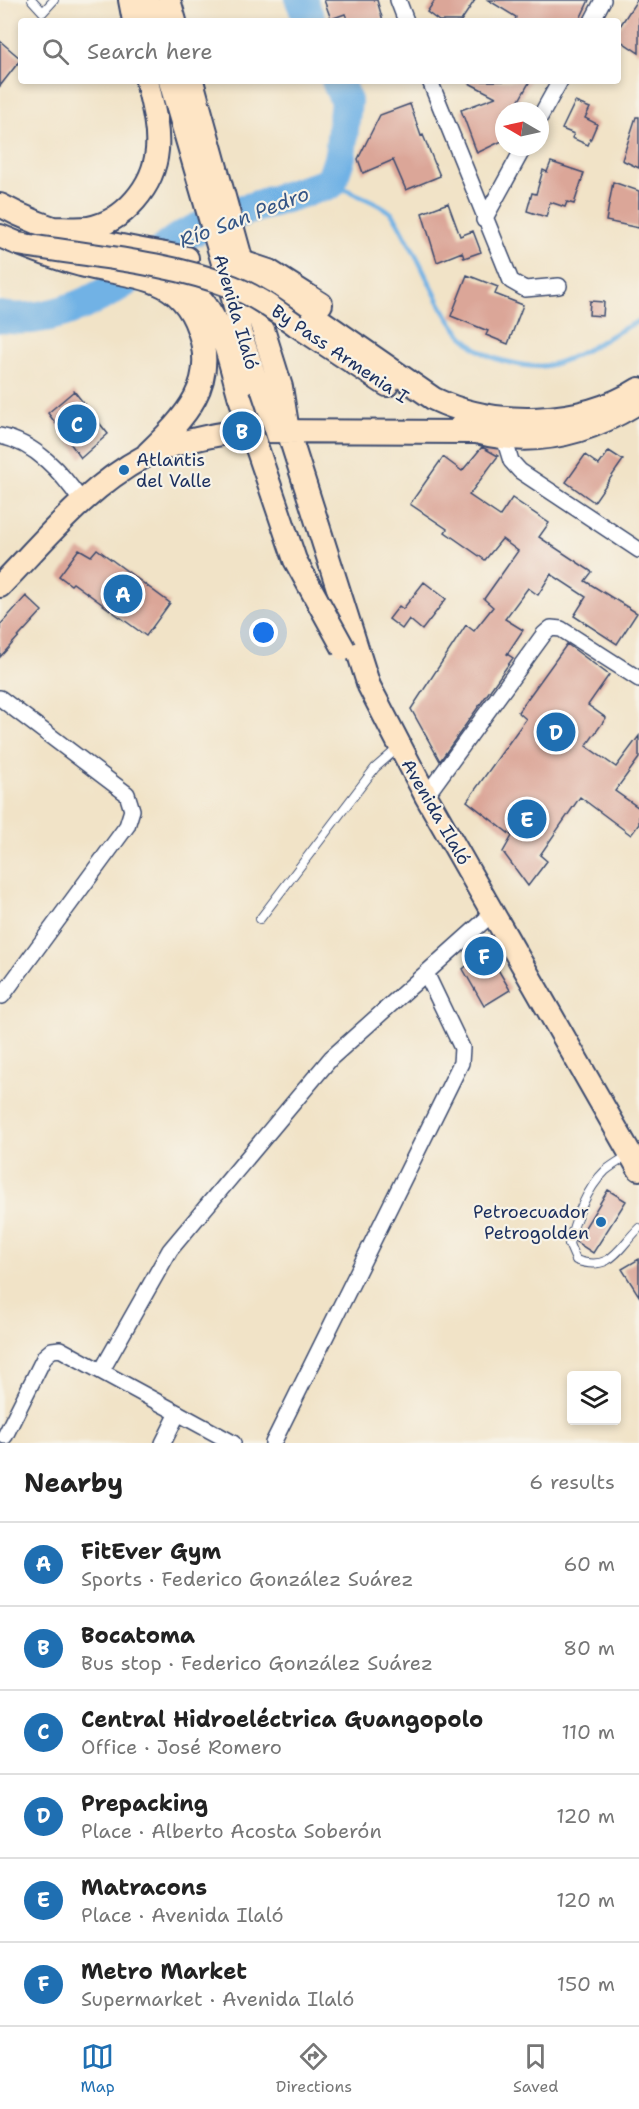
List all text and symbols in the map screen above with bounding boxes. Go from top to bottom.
search box [18,18,621,84]
icon: search [39,35,72,68]
text: Search here [87,37,213,66]
north arrow [495,102,549,156]
water label: Río San Pedro [175,180,313,254]
street label: Avenida Ilaló [208,251,264,373]
street label: By Pass Armenia I [267,299,413,409]
pin: C [58,402,97,446]
pin: B [222,408,262,454]
place label: Atlantis del Valle [136,448,211,493]
marker: Atlantis del Valle [117,463,131,477]
pin: A [104,572,142,616]
your location [249,618,278,647]
pin: D [536,710,576,754]
street label: Avenida Ilaló [396,754,476,870]
pin: E [508,796,546,842]
pin: F [464,934,504,978]
place label: Petroecuador Petrogolden [473,1200,589,1245]
marker: Petroecuador Petrogolden [594,1215,608,1229]
map controls [567,1371,621,1425]
button: layers [567,1371,621,1425]
text: Nearby [24,1465,123,1500]
text: 6 results [529,1469,615,1495]
text: FitEver Gym [81,1537,221,1566]
text: A [36,1551,51,1577]
text: 60 m [563,1551,615,1577]
text: Sports · Federico González Suárez [81,1566,413,1592]
text: Bocatoma [81,1621,195,1650]
text: B [37,1635,50,1661]
text: 80 m [563,1635,615,1661]
text: Bus stop · Federico González Suárez [81,1650,433,1676]
text: Central Hidroeléctrica Guangopolo [81,1705,483,1734]
text: C [37,1719,50,1745]
text: 110 m [561,1719,615,1745]
text: Office · José Romero [81,1734,282,1760]
text: Prepacking [81,1789,208,1818]
text: D [36,1803,51,1829]
text: 120 m [556,1803,615,1829]
text: Place · Alberto Acosta Soberón [81,1818,382,1844]
text: Matracons [81,1873,207,1902]
text: E [37,1887,50,1913]
text: 120 m [556,1887,615,1913]
text: Place · Avenida Ilaló [81,1902,284,1928]
text: Metro Market [81,1957,247,1986]
text: F [38,1971,49,1997]
text: 150 m [557,1971,615,1997]
text: Supermarket · Avenida Ilaló [81,1986,354,2012]
tab: Map [81,2040,115,2097]
tab: Directions [276,2040,352,2097]
tab: Saved [513,2040,559,2097]

